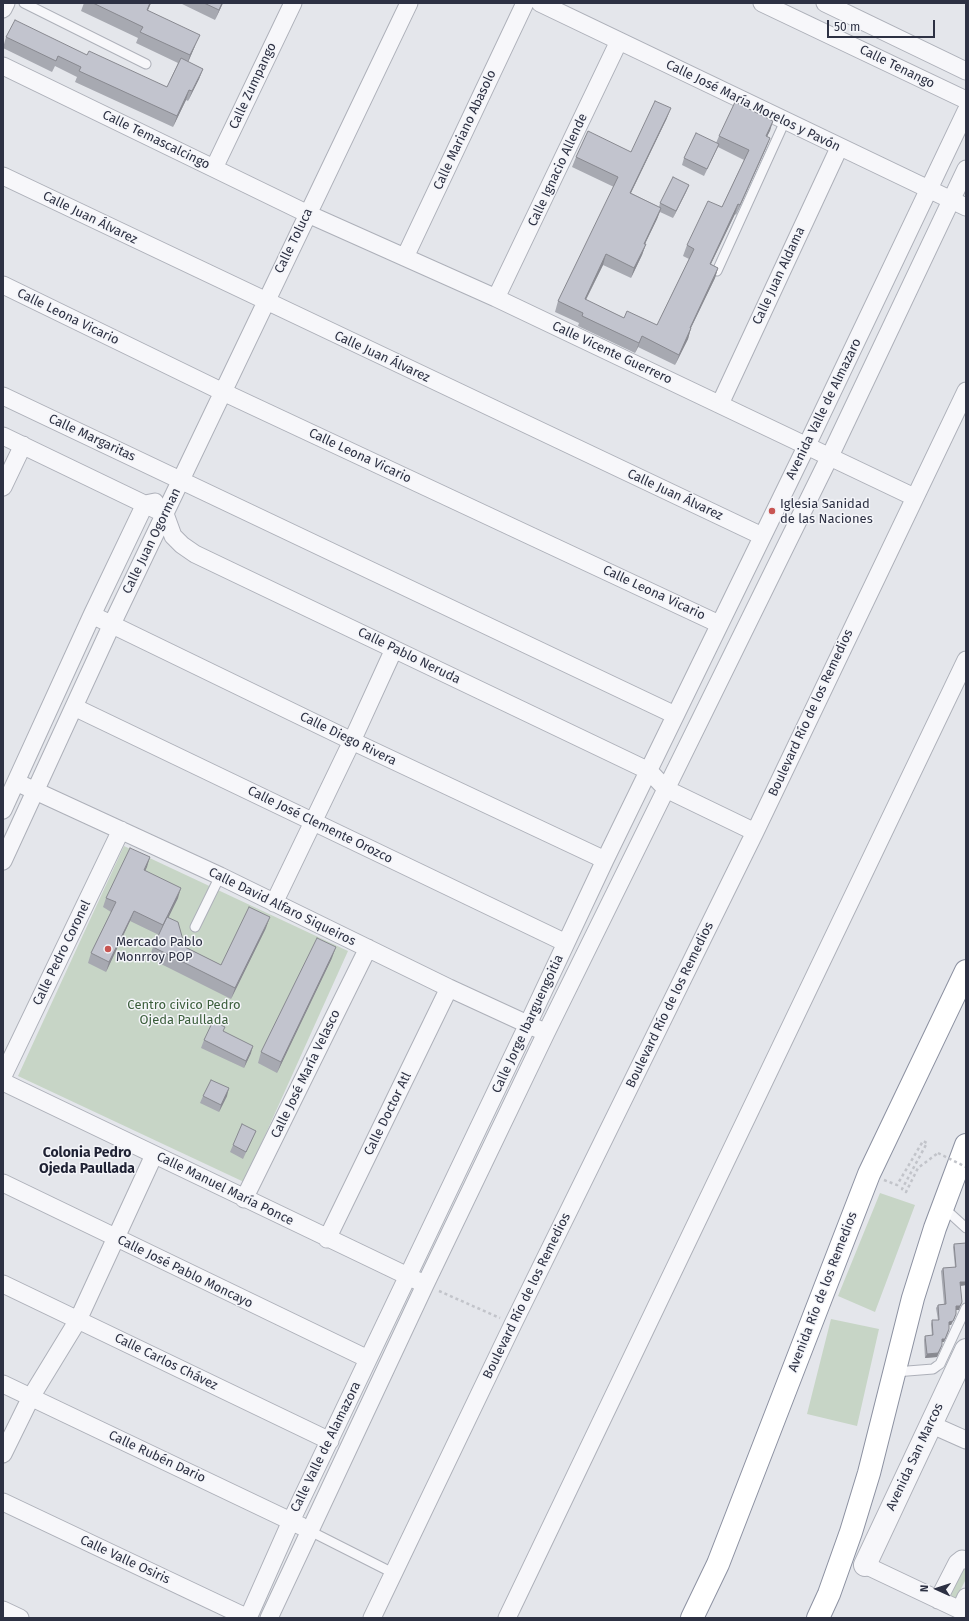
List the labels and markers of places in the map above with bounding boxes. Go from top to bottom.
place label: Iglesia Sanidad de las Naciones [780,496,873,527]
marker: Iglesia Sanidad de las Naciones [767,506,777,516]
place label: Mercado Pablo Monrroy POP [116,934,203,965]
marker: Mercado Pablo Monrroy POP [103,944,113,954]

